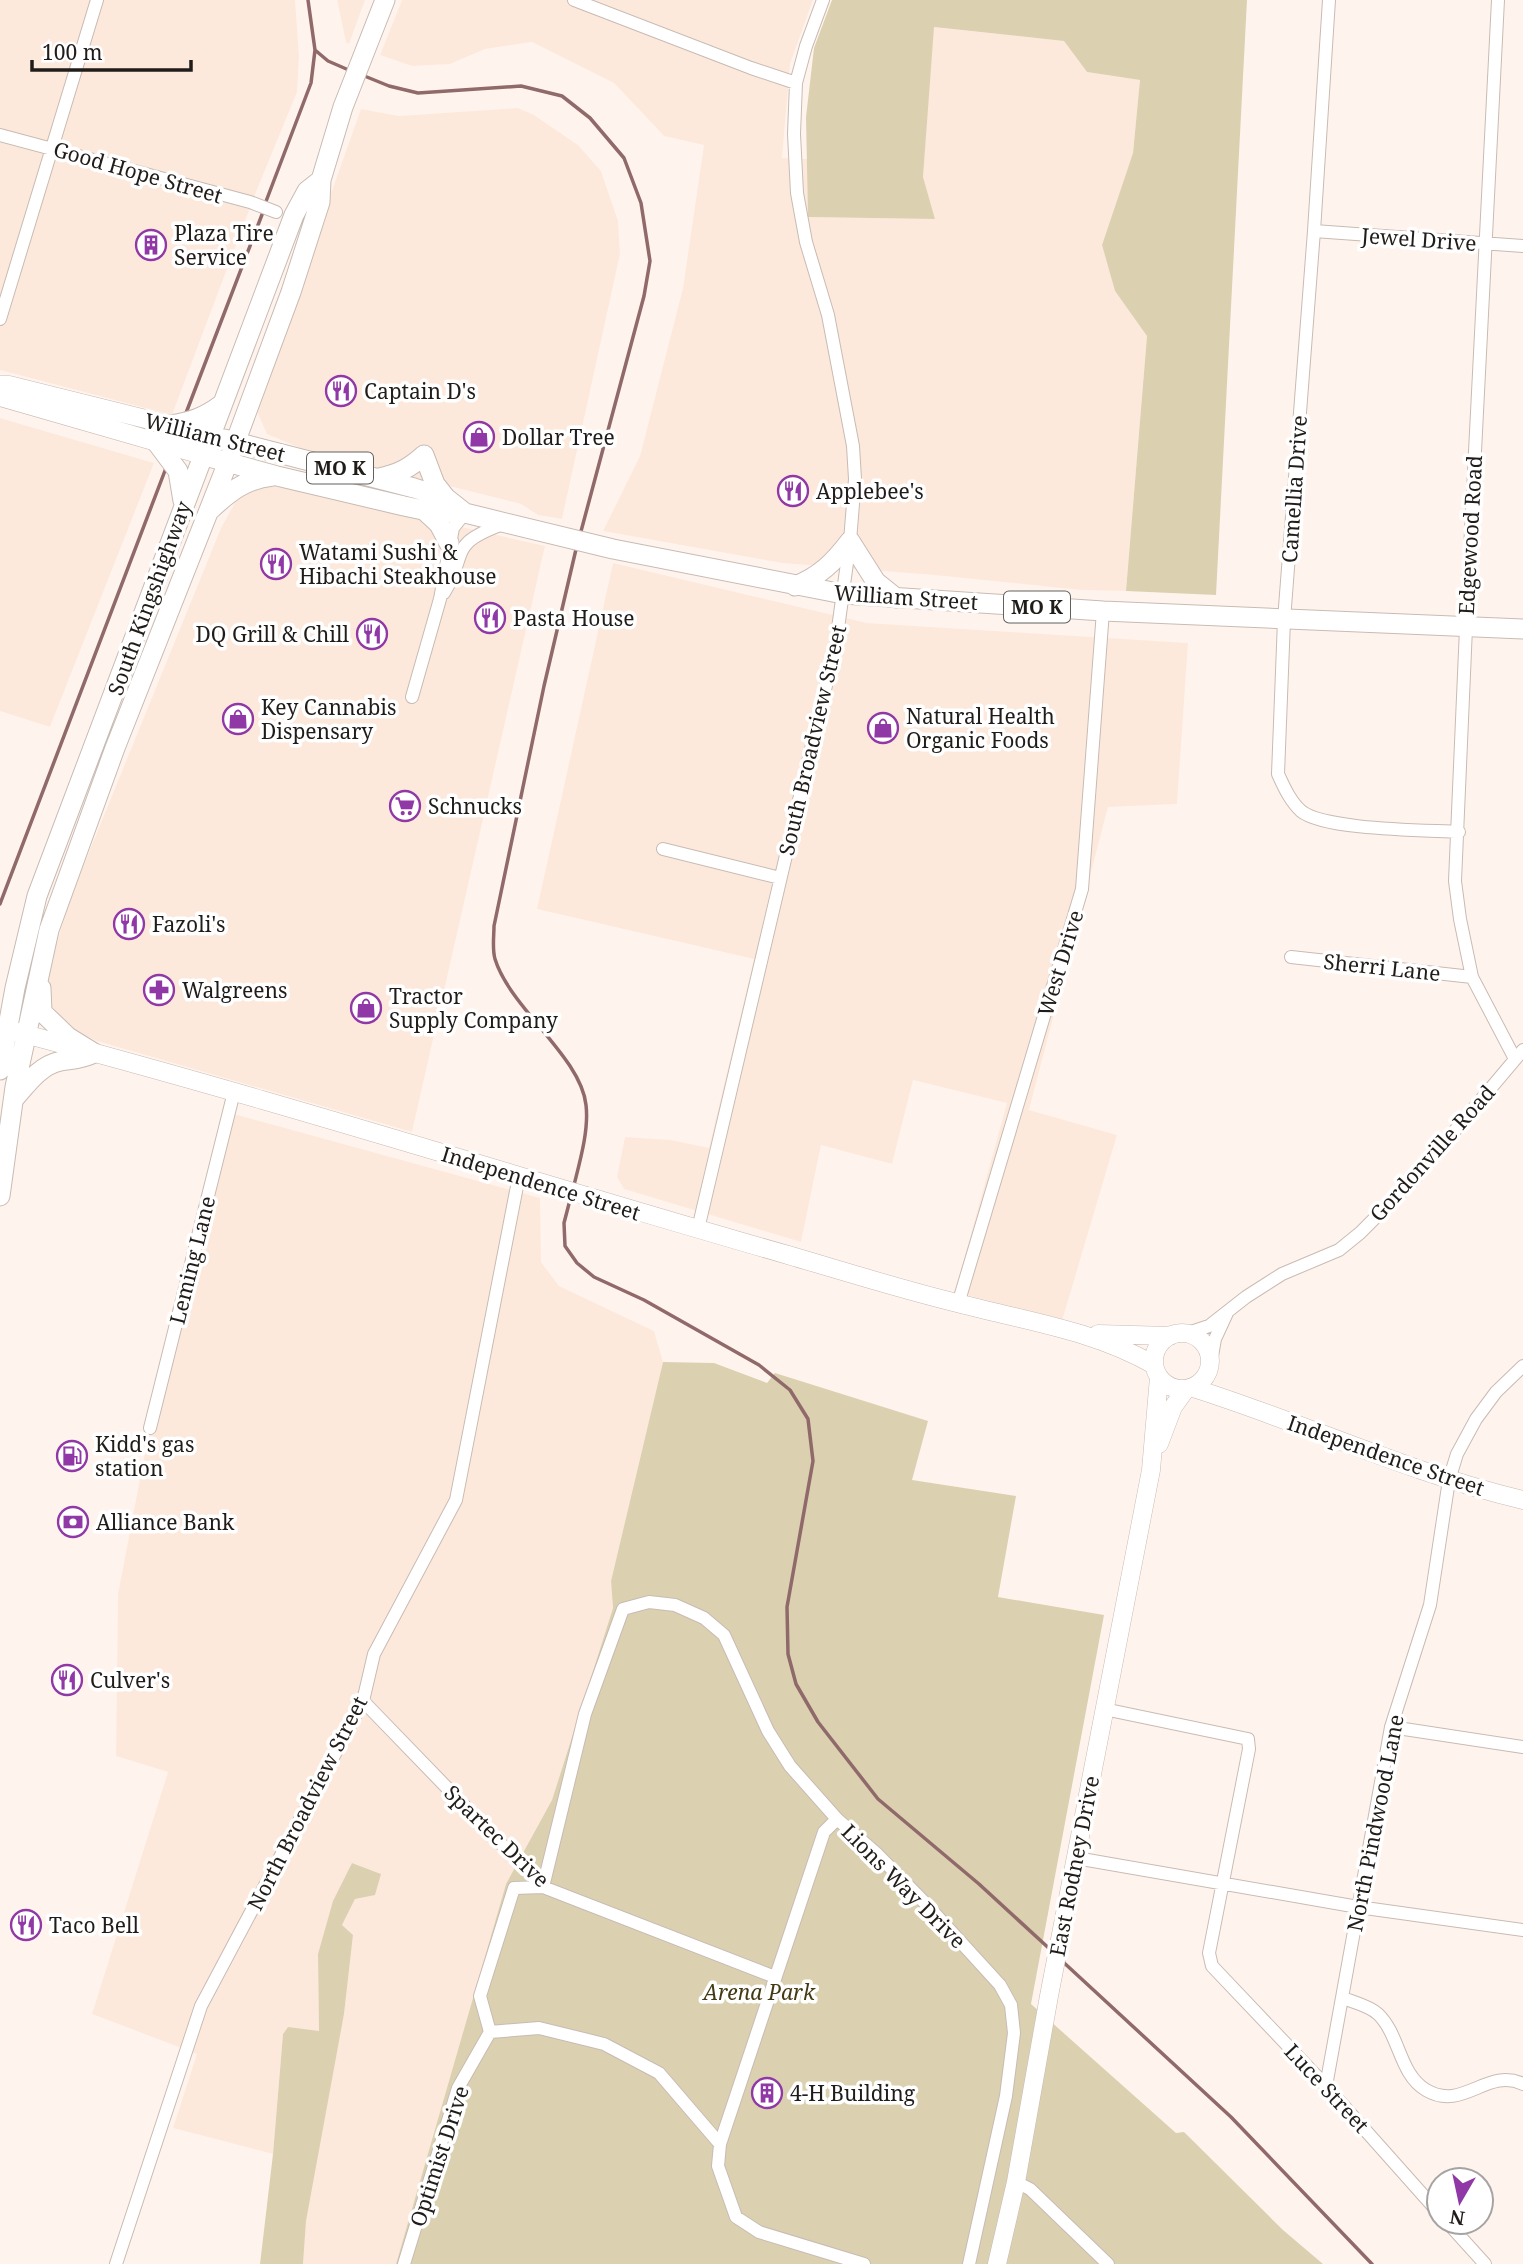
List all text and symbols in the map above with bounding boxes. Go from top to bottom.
scale bar [32,28,191,72]
text: 100 m [42,38,103,66]
street label: Good Hope Street [50,134,226,210]
place label: Plaza Tire Service [174,219,274,271]
street label: Jewel Drive [1360,221,1477,257]
building icon: Plaza Tire Service [134,228,168,262]
restaurant icon: Captain D's [324,374,358,408]
place label: Captain D's [364,377,476,405]
street label: William Street [142,406,288,468]
street label: Camellia Drive [1275,414,1313,564]
shop icon: Dollar Tree [462,420,496,454]
place label: Dollar Tree [502,423,615,451]
road number: MO K [307,453,373,484]
street label: Edgewood Road [1452,454,1488,616]
restaurant icon: Applebee's [776,474,810,508]
place label: Applebee's [816,477,924,505]
street label: South Kingshighway [101,497,197,699]
place label: Watami Sushi & Hibachi Steakhouse [299,538,497,590]
restaurant icon: Watami Sushi & Hibachi Steakhouse [259,547,293,581]
street label: William Street [833,578,979,616]
road number: MO K [1004,592,1070,622]
restaurant icon: Pasta House [473,601,507,635]
place label: Pasta House [513,604,634,632]
restaurant icon: DQ Grill & Chill [355,617,389,651]
place label: DQ Grill & Chill [196,620,349,648]
street label: South Broadview Street [772,622,852,858]
place label: Key Cannabis Dispensary [261,693,397,745]
shop icon: Key Cannabis Dispensary [221,702,255,736]
place label: Natural Health Organic Foods [906,702,1055,754]
shop icon: Natural Health Organic Foods [866,711,900,745]
supermarket icon: Schnucks [388,789,422,823]
place label: Schnucks [428,792,522,820]
restaurant icon: Fazoli's [112,907,146,941]
street label: West Drive [1031,907,1089,1019]
place label: Fazoli's [152,910,226,938]
street label: Sherri Lane [1322,947,1442,987]
pharmacy icon: Walgreens [142,973,176,1007]
place label: Walgreens [182,976,288,1004]
place label: Tractor Supply Company [389,982,558,1034]
shop icon: Tractor Supply Company [349,991,383,1025]
street label: Gordonville Road [1363,1079,1501,1227]
street label: Independence Street [438,1139,644,1227]
street label: Leming Lane [163,1193,221,1327]
street label: Independence Street [1284,1408,1488,1502]
place label: Kidd's gas station [95,1430,194,1482]
fuel station icon: Kidd's gas station [55,1439,89,1473]
bank icon: Alliance Bank [56,1505,90,1539]
place label: Alliance Bank [96,1508,235,1536]
restaurant icon: Culver's [50,1663,84,1697]
place label: Culver's [90,1666,170,1694]
street label: North Broadview Street [241,1691,373,1915]
street label: North Pindwood Lane [1340,1712,1410,1934]
street label: East Rodney Drive [1043,1773,1105,1959]
street label: Spartec Drive [438,1779,556,1893]
street label: Lions Way Drive [836,1818,972,1954]
restaurant icon: Taco Bell [9,1908,43,1942]
place label: Taco Bell [49,1911,139,1939]
park label: Arena Park [701,1978,816,2006]
street label: Luce Street [1279,2037,1375,2139]
building icon: 4-H Building [750,2076,784,2110]
place label: 4-H Building [790,2079,916,2107]
street label: Optimist Drive [403,2082,475,2230]
north arrow [1425,2166,1495,2236]
text: N [1448,2204,1467,2232]

